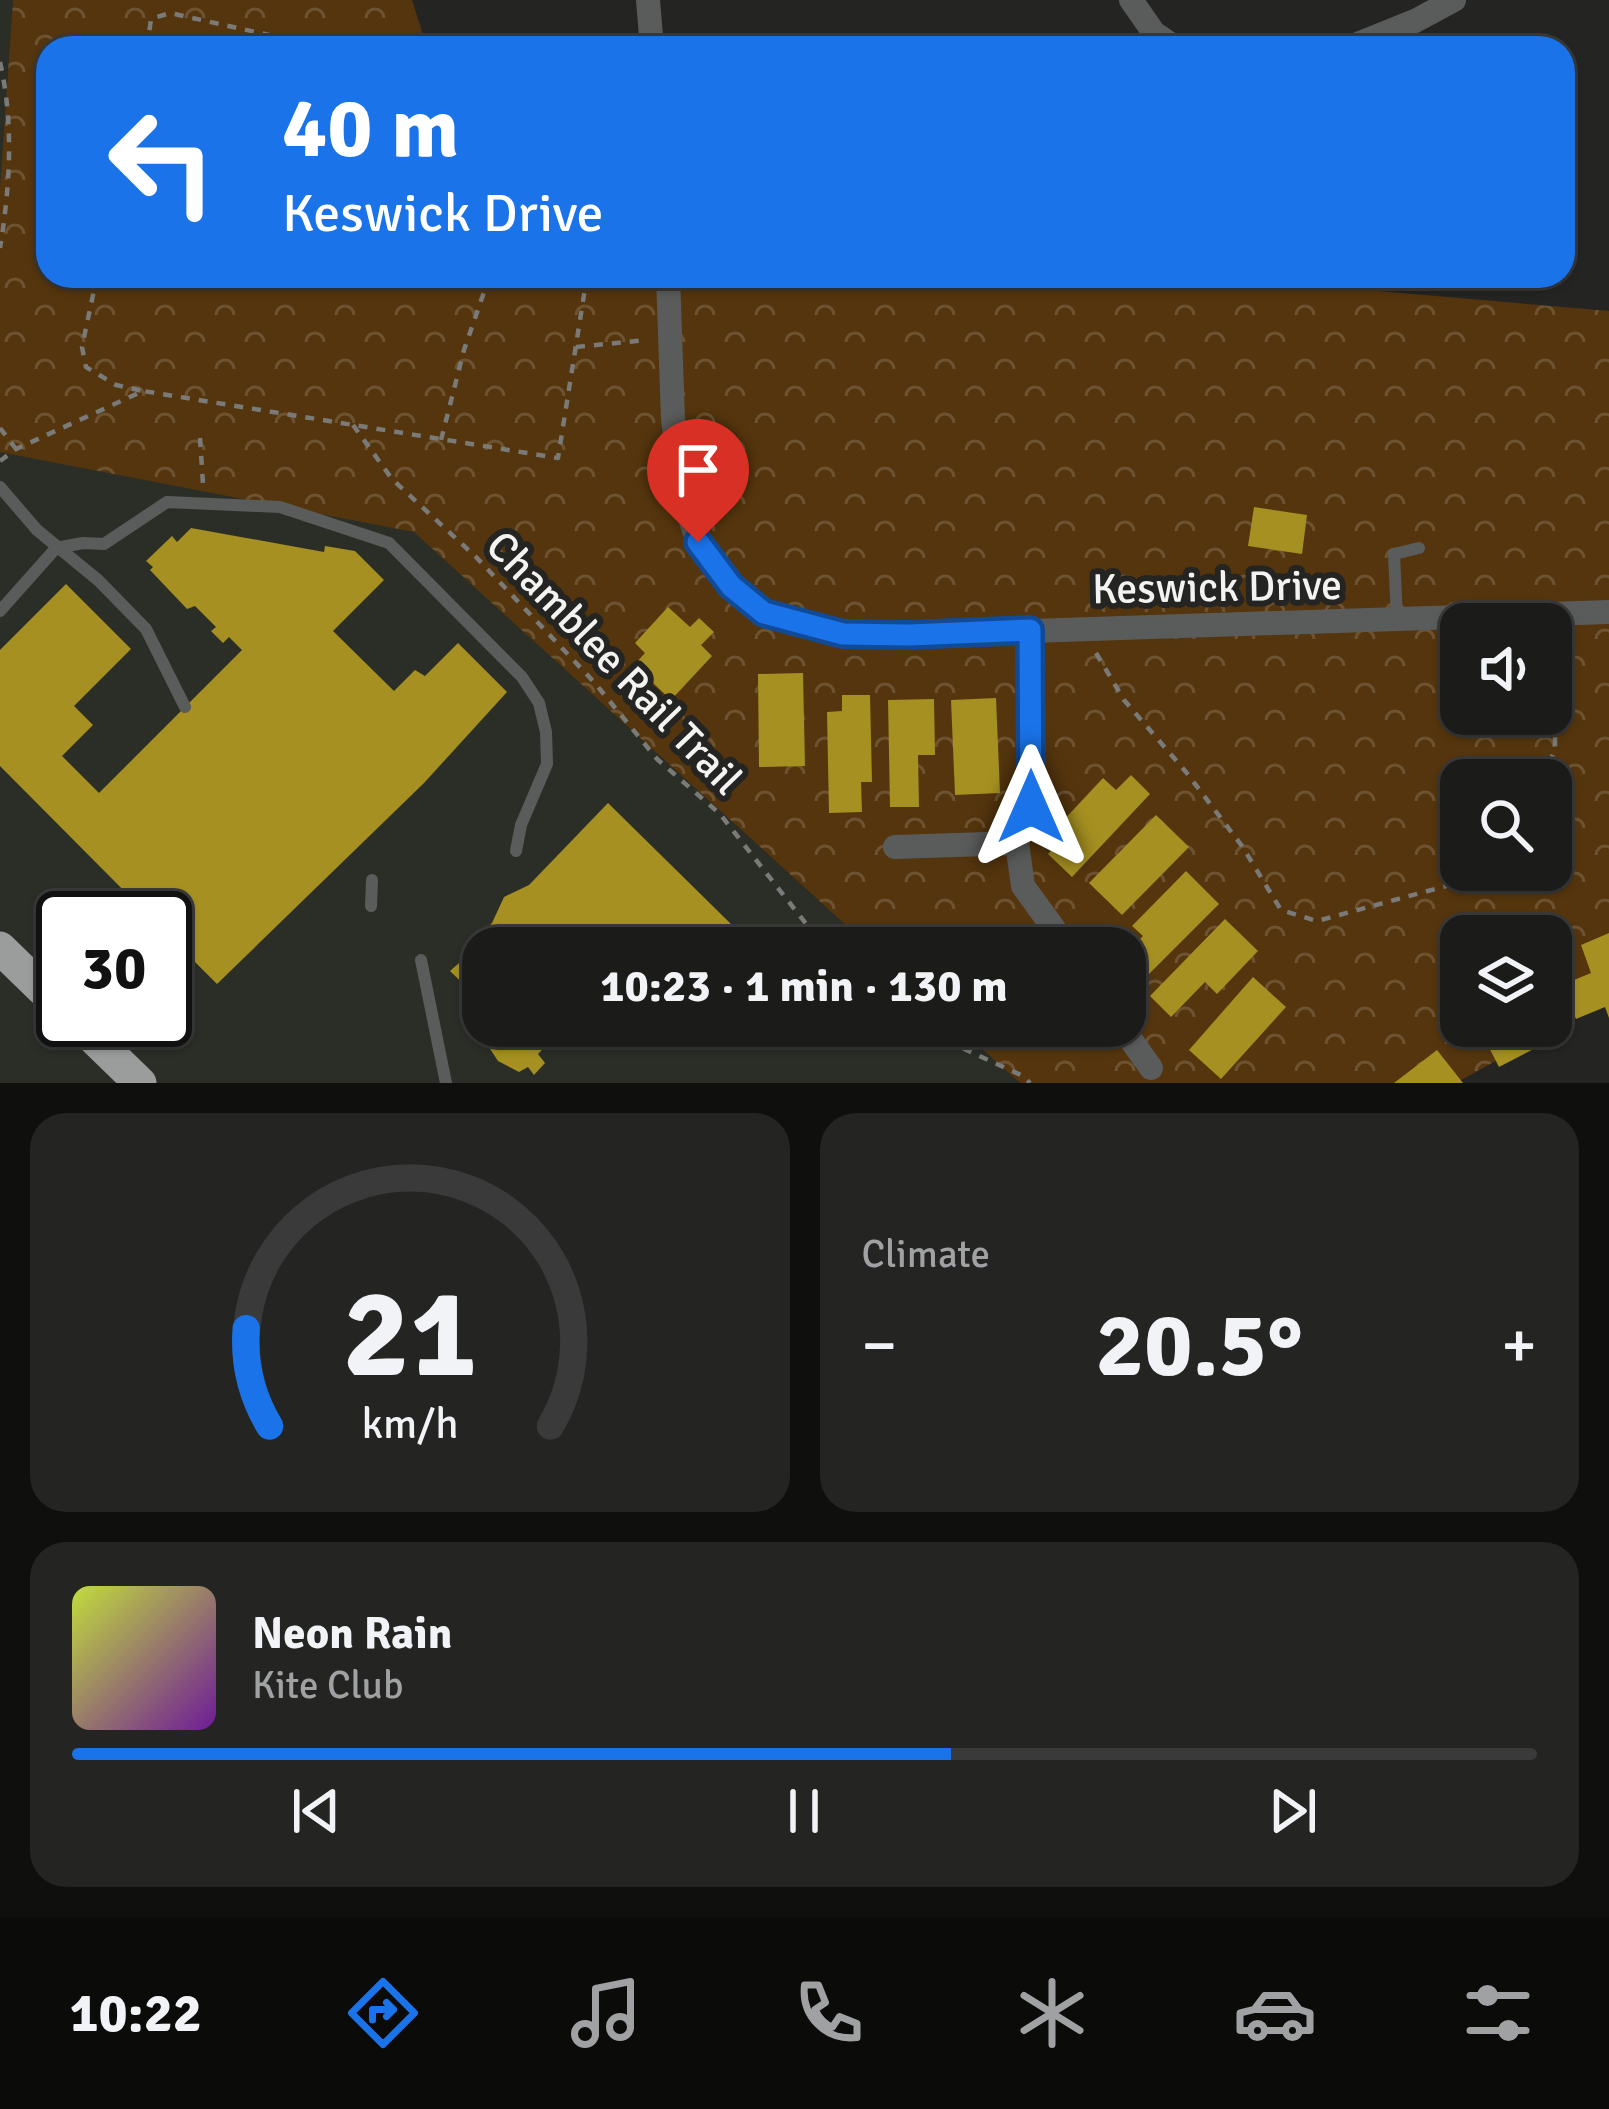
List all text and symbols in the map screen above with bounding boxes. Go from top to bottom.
text: 40 m [282,77,459,181]
icon: left [84,84,240,240]
text: Keswick Drive [282,180,603,247]
pin [647,419,749,542]
icon: arrive [665,437,731,503]
street label: Chamblee Rail Trail [475,521,753,805]
street label: Keswick Drive [1092,560,1342,615]
map controls [1440,603,1572,1047]
button: sound [1440,603,1572,735]
position arrow [968,744,1094,870]
button: search [1440,759,1572,891]
speed limit sign: 30 [36,891,192,1047]
button: layers [1440,915,1572,1047]
text: 10:23 · 1 min · 130 m [600,959,1008,1014]
text: Climate [862,1230,990,1278]
text: 21 [342,1258,477,1411]
text: 20.5° [1095,1290,1303,1401]
text: − [862,1305,897,1386]
text: + [1501,1305,1537,1386]
text: km/h [361,1397,458,1450]
text: Neon Rain [252,1606,452,1661]
text: Kite Club [252,1661,403,1709]
icon: previous [283,1778,349,1844]
icon: pause [771,1778,837,1844]
icon: next [1260,1778,1326,1844]
icon: directions [341,1971,425,2055]
icon: music [564,1971,648,2055]
icon: phone [787,1971,871,2055]
icon: climate [1010,1971,1094,2055]
icon: car [1233,1971,1317,2055]
icon: filters [1456,1971,1540,2055]
text: 10:22 [69,1980,202,2047]

